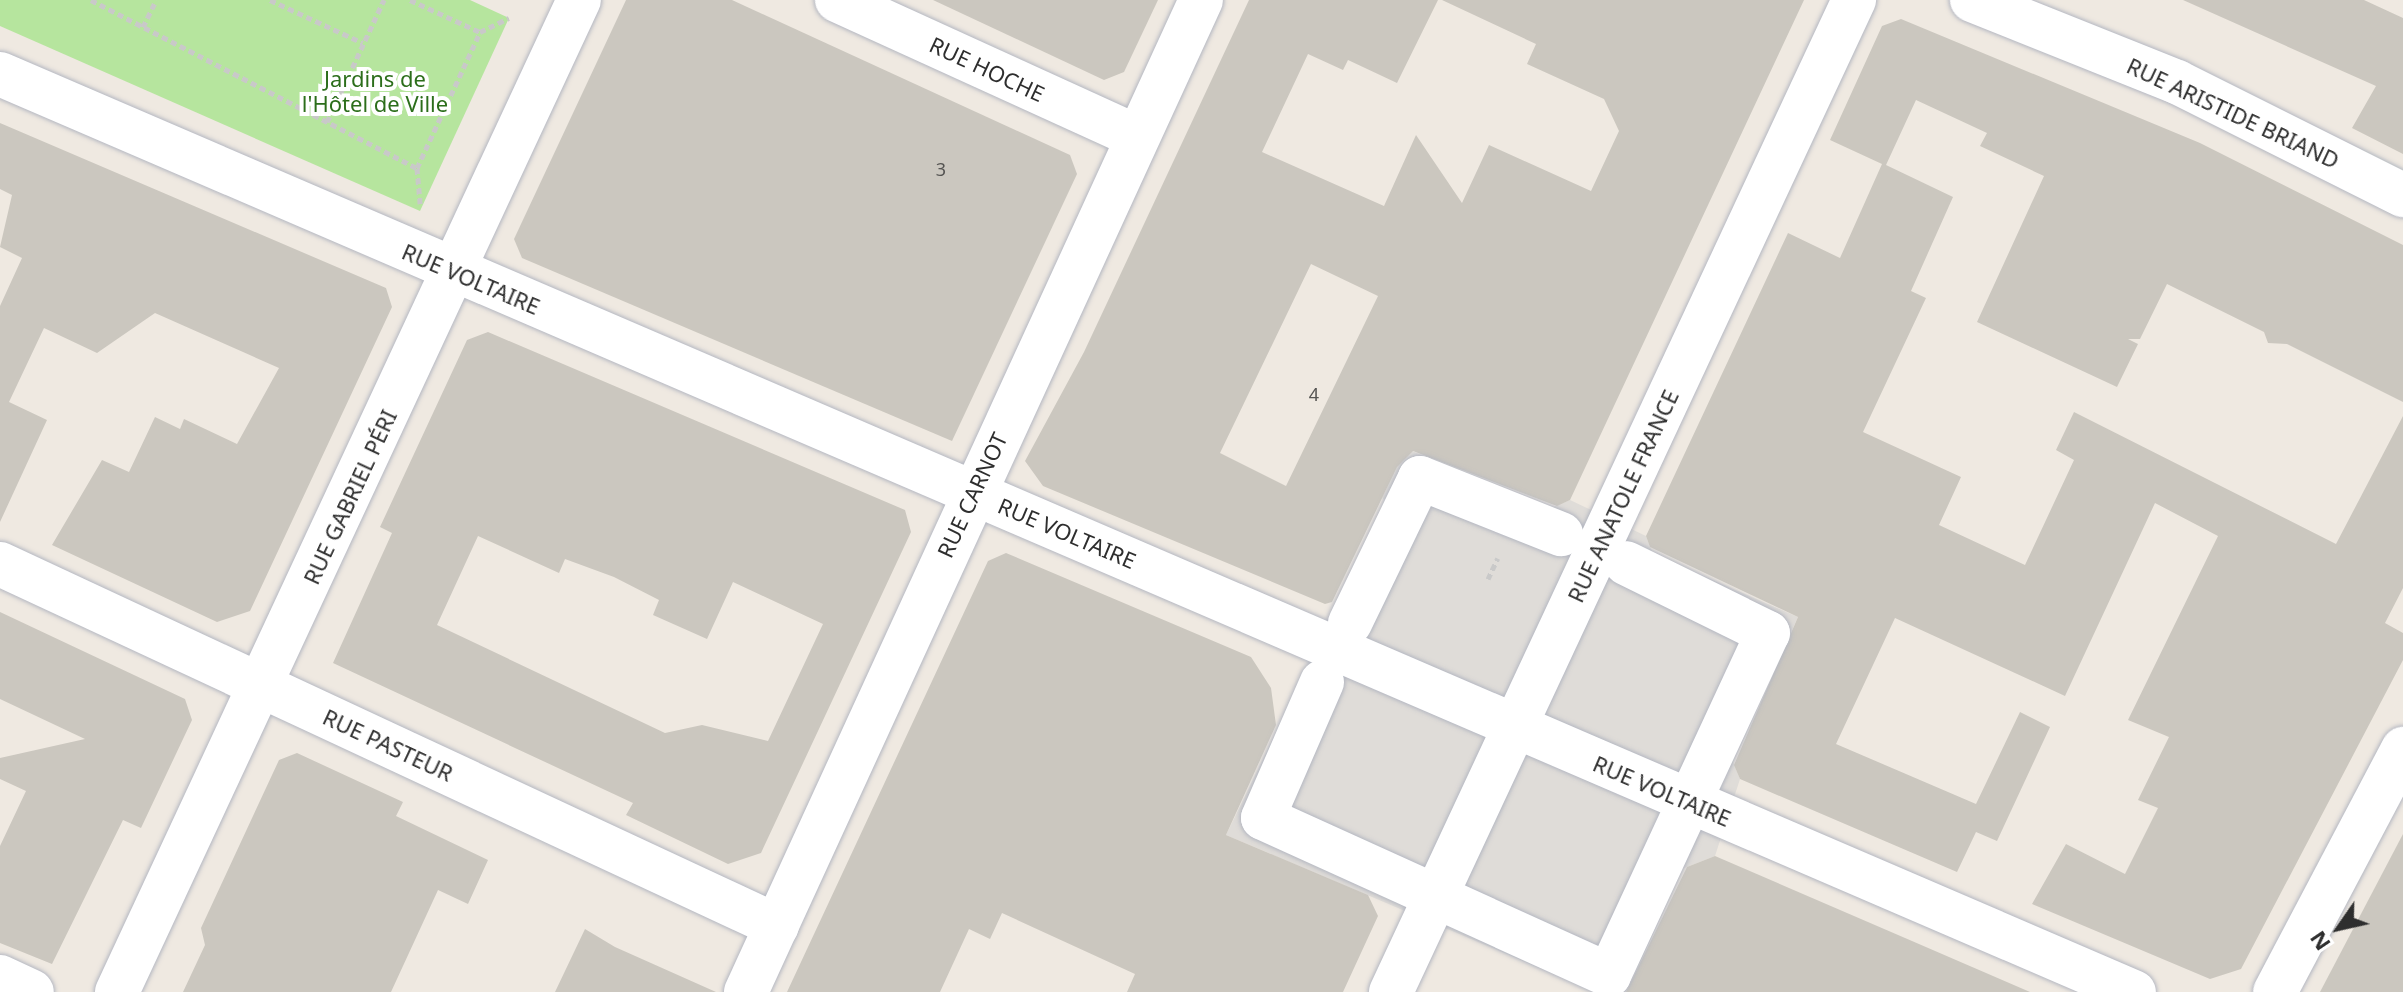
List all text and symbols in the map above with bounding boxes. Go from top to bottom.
street label: RUE HOCHE [925,31,1049,107]
street label: RUE ARISTIDE BRIAND [2123,52,2343,174]
park label: Jardins de l'Hôtel de Ville [302,65,448,116]
house number: 3 [936,158,946,180]
street label: RUE VOLTAIRE [398,238,544,320]
house number: 4 [1309,383,1319,405]
street label: RUE ANATOLE FRANCE [1562,386,1684,606]
street label: RUE GABRIEL PÉRI [298,406,402,588]
street label: RUE CARNOT [932,428,1012,562]
street label: RUE VOLTAIRE [994,492,1140,574]
street label: RUE PASTEUR [319,703,457,787]
street label: RUE VOLTAIRE [1589,750,1735,832]
north arrow [2299,888,2379,968]
text: N [2302,926,2337,957]

